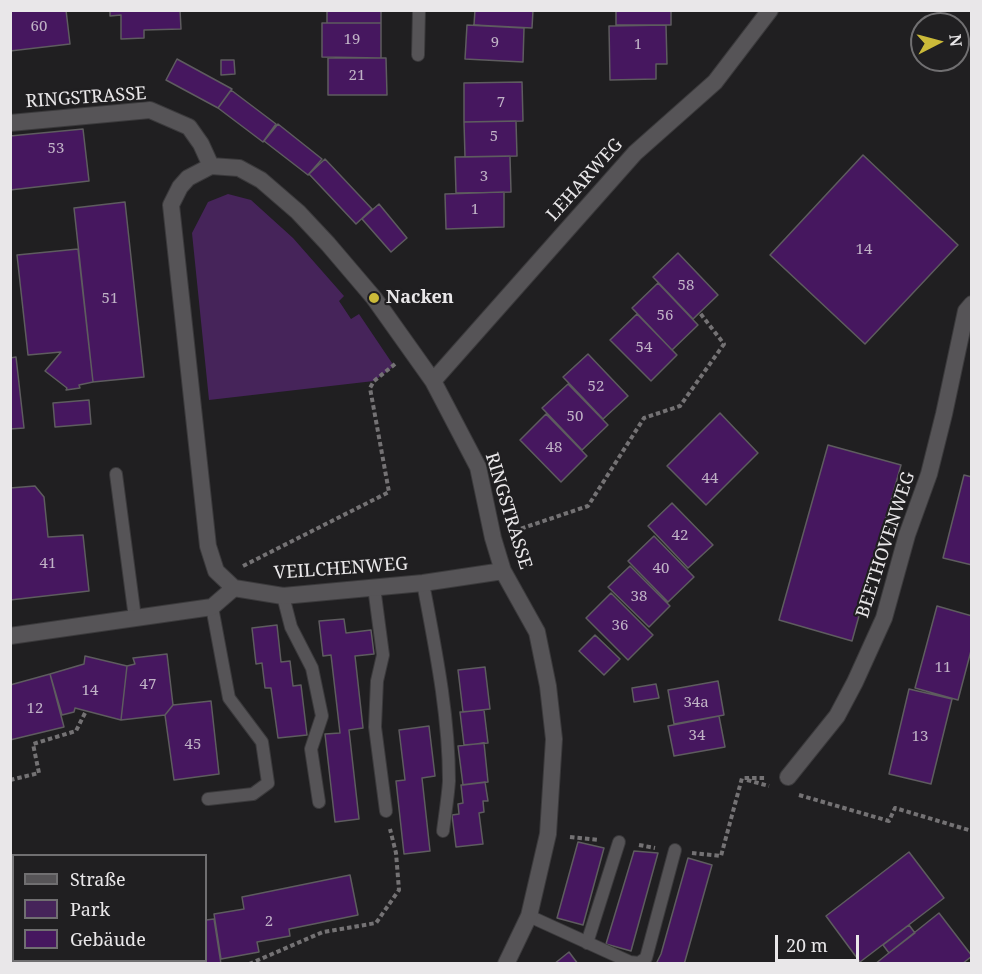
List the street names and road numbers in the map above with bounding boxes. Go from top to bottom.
street label: RINGSTRASSE [25,83,147,113]
street label: LEHARWEG [542,134,628,226]
street label: RINGSTRASSE [480,450,536,572]
street label: BEETHOVENWEG [852,469,920,621]
street label: VEILCHENWEG [273,554,409,584]

